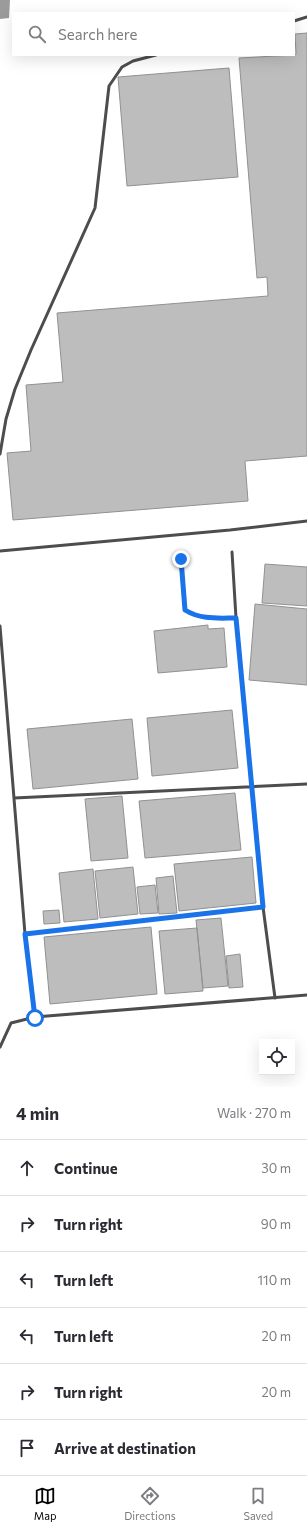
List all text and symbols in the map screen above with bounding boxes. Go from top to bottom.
search box [12,12,295,56]
icon: search [26,23,48,45]
text: Search here [58,25,137,43]
route end [172,550,190,568]
route start [26,1009,44,1027]
map controls [259,1039,295,1075]
button: locate [259,1039,295,1075]
text: 4 min [16,1103,59,1124]
text: Walk · 270 m [217,1105,291,1121]
icon: ahead [16,1157,38,1179]
text: Continue [54,1159,118,1177]
text: 30 m [261,1160,291,1176]
icon: right [16,1213,38,1235]
text: Turn right [54,1215,123,1233]
text: 90 m [261,1216,291,1232]
icon: left [16,1269,38,1291]
text: Turn left [54,1271,113,1289]
text: 110 m [258,1272,291,1288]
icon: left [16,1325,38,1347]
text: Turn left [54,1327,113,1345]
text: 20 m [262,1328,291,1344]
icon: right [16,1381,38,1403]
text: Turn right [54,1383,123,1401]
text: 20 m [262,1384,291,1400]
icon: arrive [16,1437,38,1459]
text: Arrive at destination [54,1439,196,1457]
tab: Map [34,1485,57,1522]
tab: Directions [124,1485,176,1522]
tab: Saved [243,1485,273,1522]

